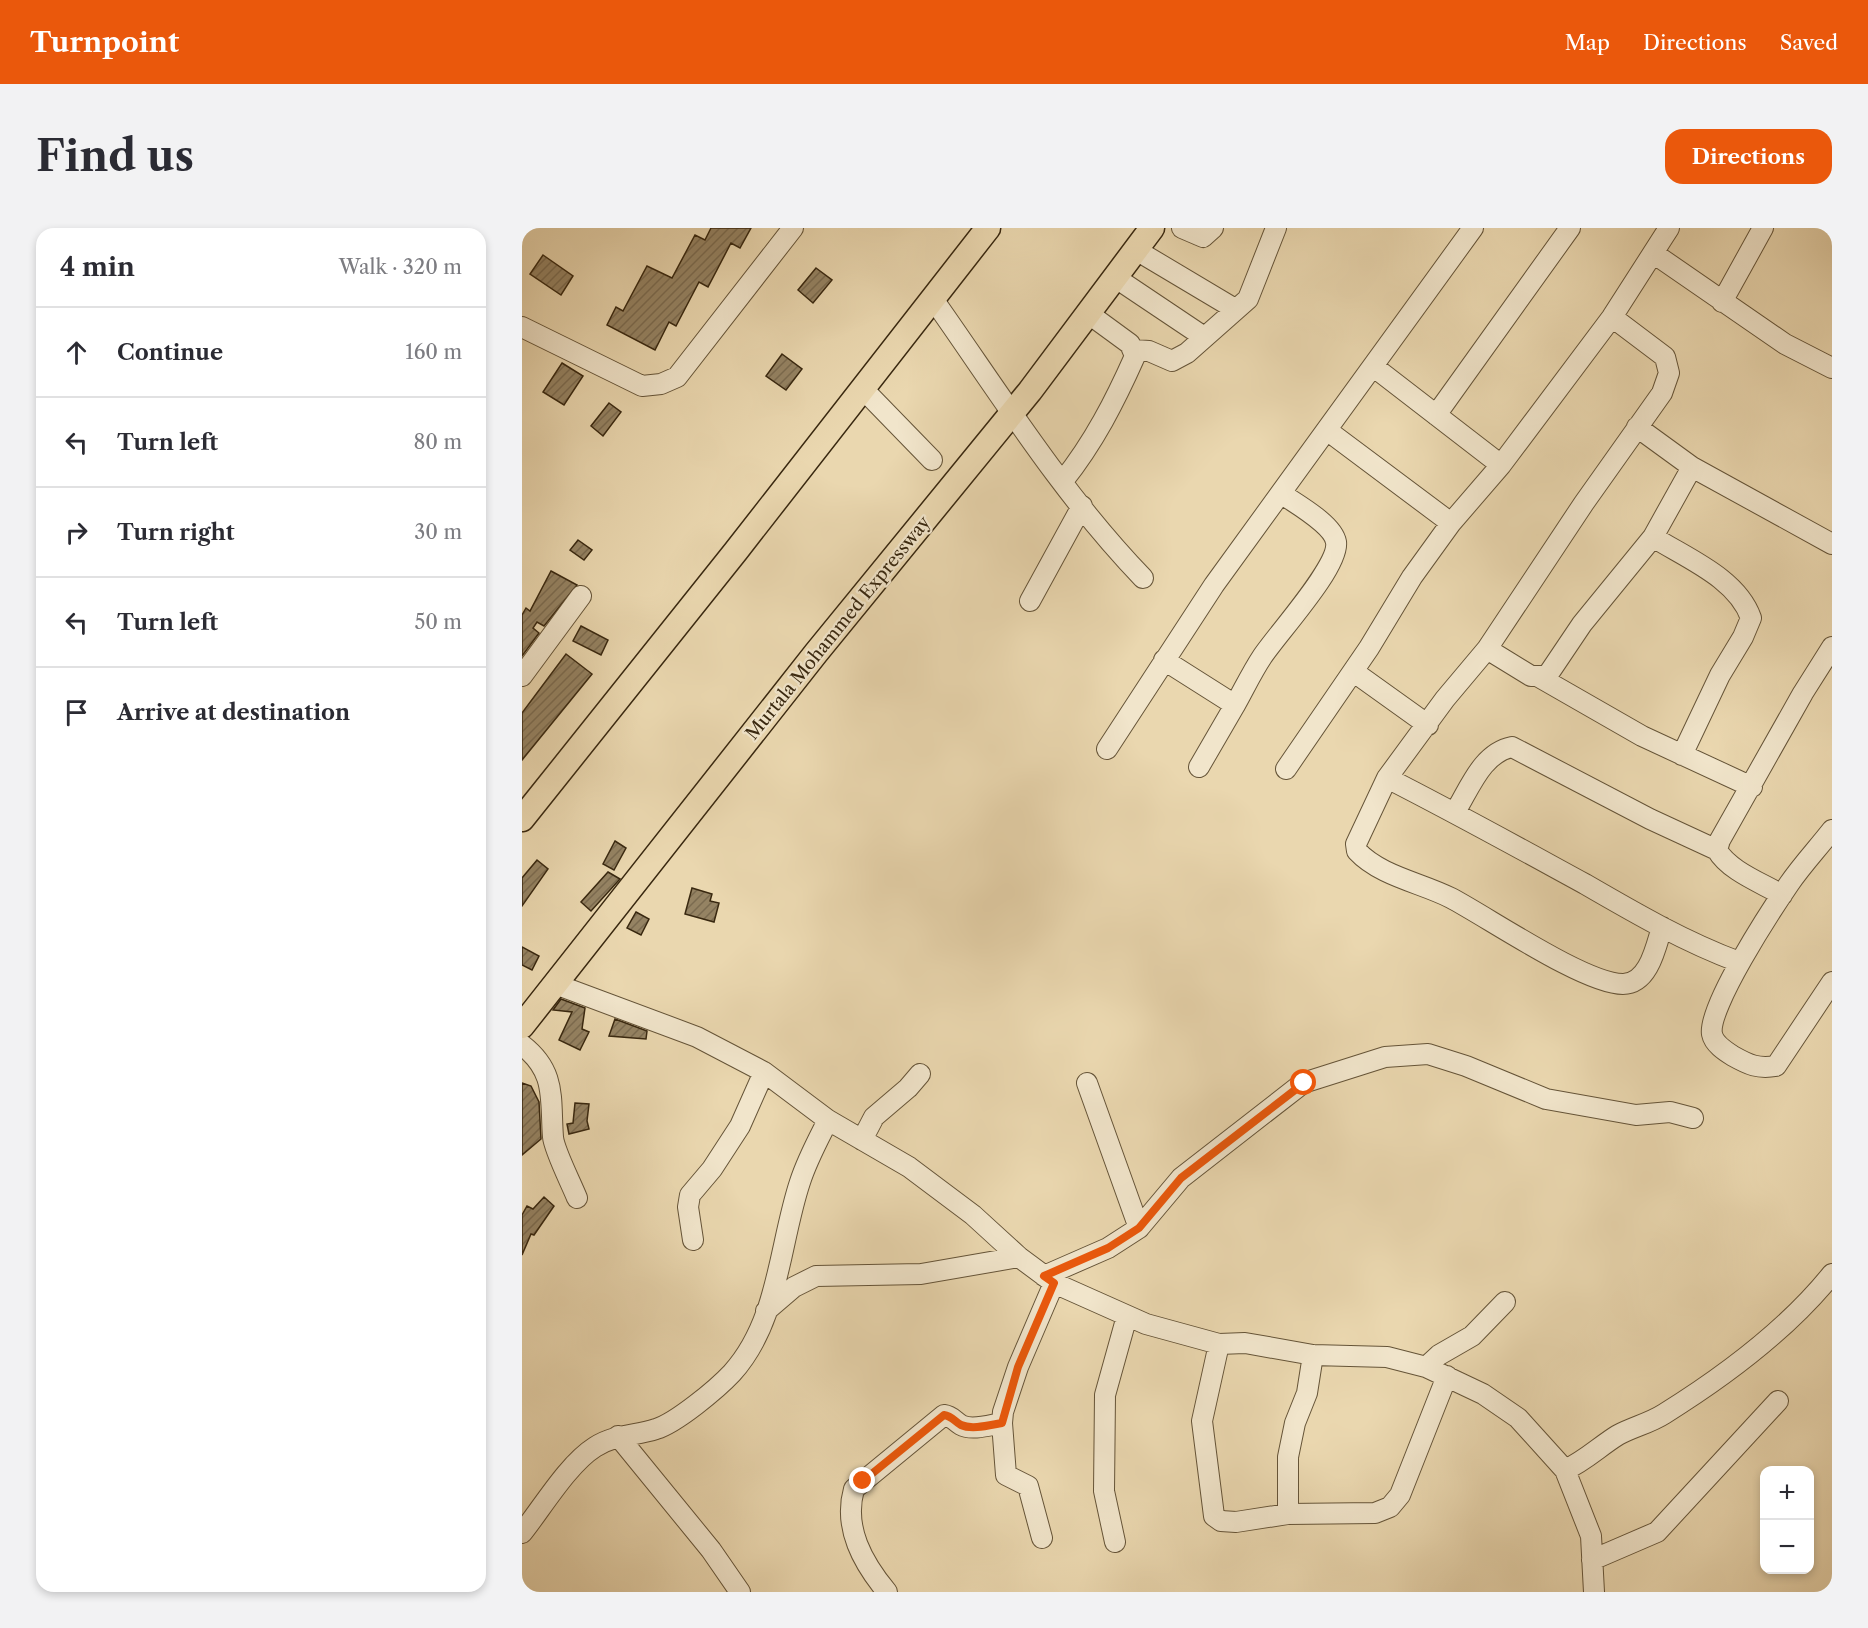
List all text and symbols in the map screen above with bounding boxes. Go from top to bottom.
text: Turnpoint [30,25,179,59]
text: Map [1565,30,1610,55]
text: Directions [1643,30,1747,55]
text: Saved [1780,30,1838,55]
button: Directions [1665,129,1832,184]
text: Find us [36,130,194,182]
text: 4 min [60,251,135,283]
text: Walk · 320 m [339,255,462,279]
icon: ahead [60,336,93,369]
text: Continue [117,339,223,366]
text: 160 m [405,340,462,364]
icon: left [60,426,93,459]
text: Turn left [117,429,218,456]
text: 80 m [414,430,462,454]
street label: Murtala Mohammed Expressway [741,511,936,744]
icon: right [60,516,93,549]
text: Turn right [117,519,235,546]
text: 30 m [414,520,462,544]
icon: left [60,606,93,639]
text: Turn left [117,609,218,636]
text: 50 m [415,610,462,634]
icon: arrive [60,696,93,729]
text: Arrive at destination [117,699,350,726]
route start [1290,1069,1316,1095]
map controls [1760,1466,1814,1574]
button: + [1760,1466,1814,1520]
route end [849,1467,875,1493]
button: − [1760,1520,1814,1574]

